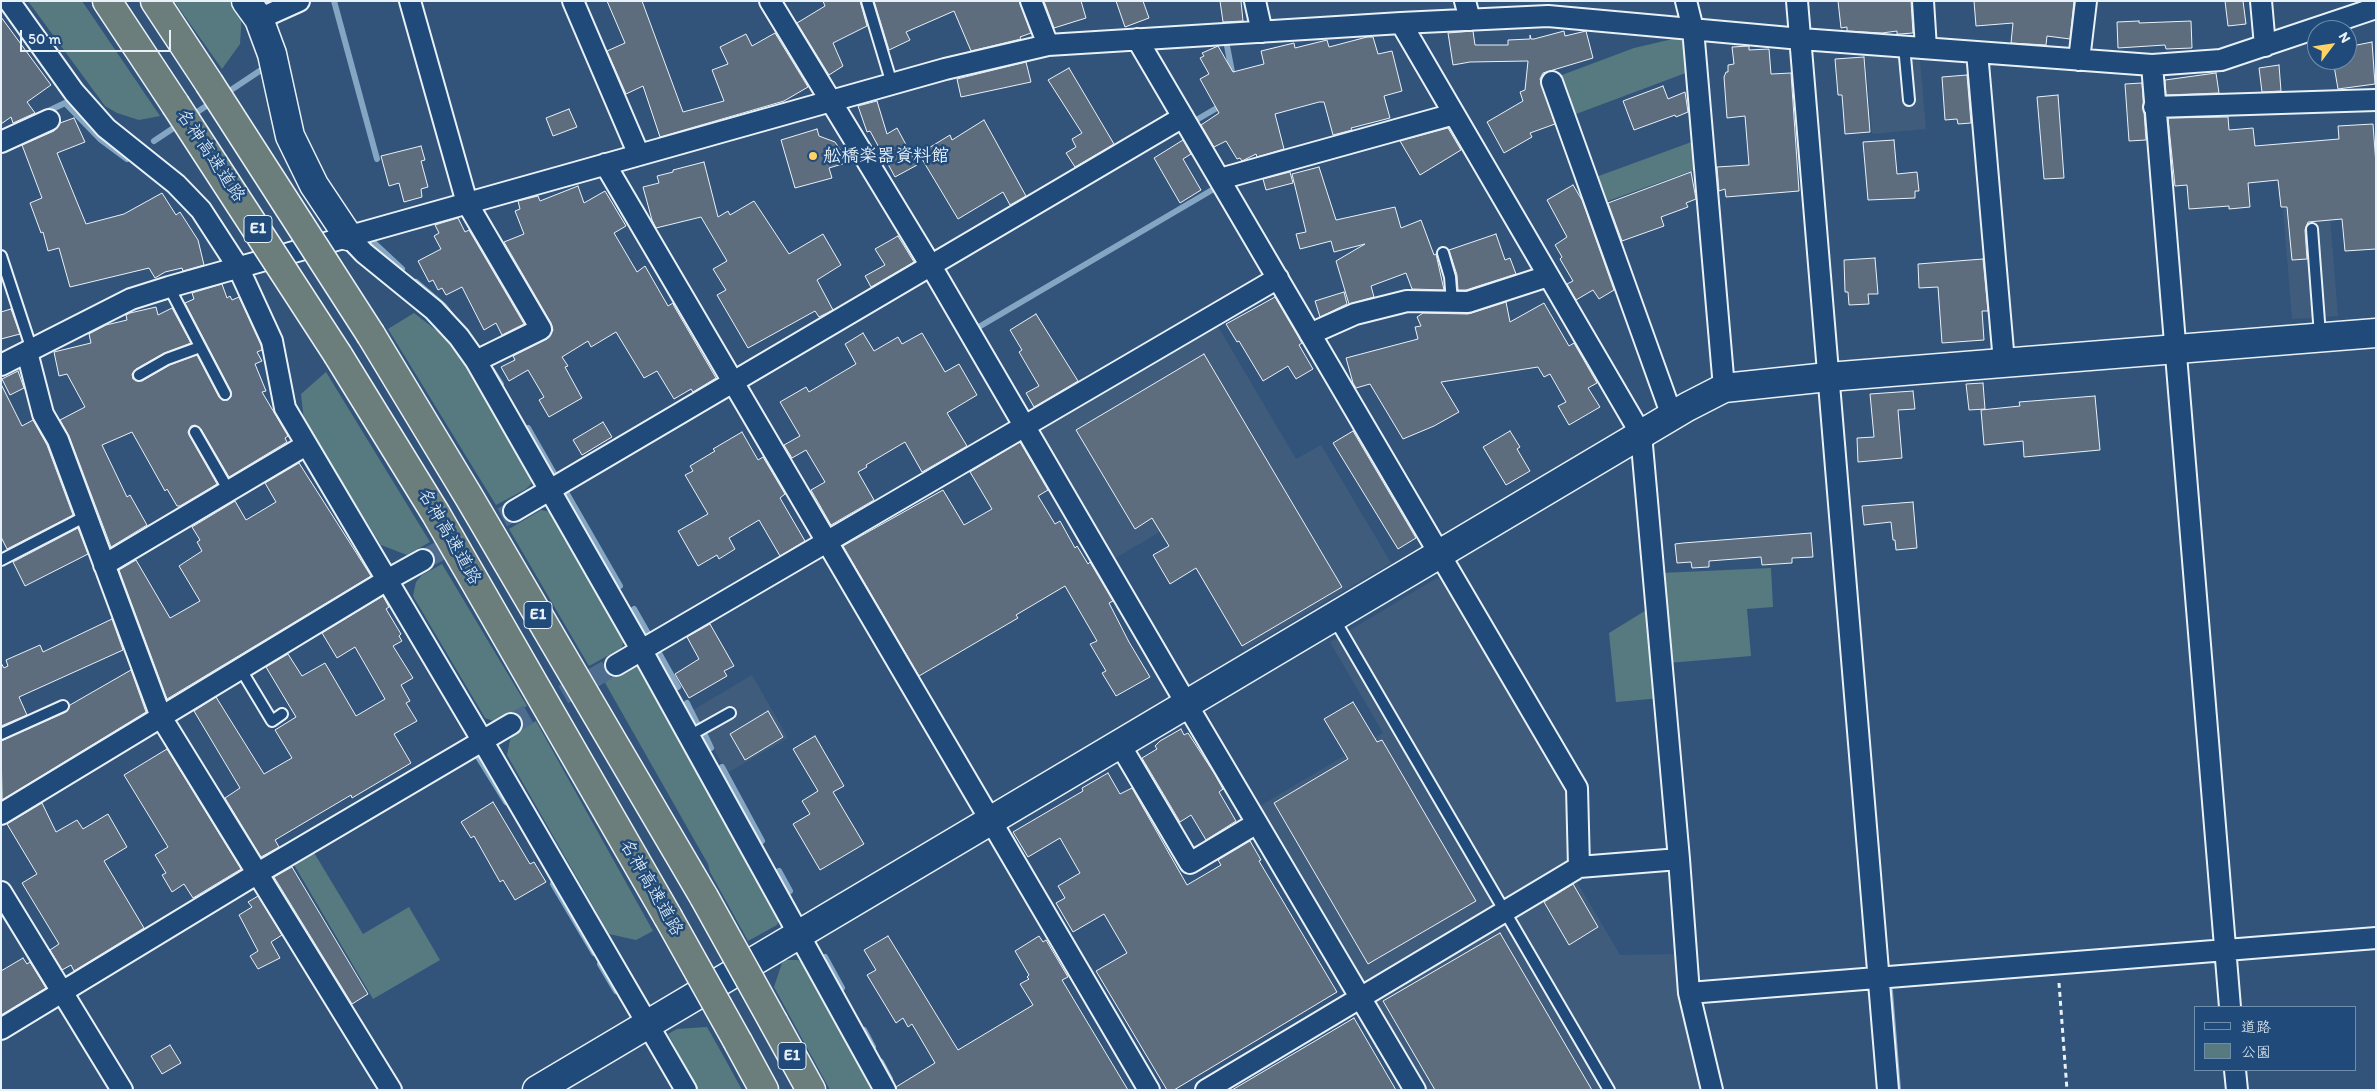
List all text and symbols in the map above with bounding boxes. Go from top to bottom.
scale bar [22,20,174,52]
north arrow [2307,20,2357,70]
text: N [2335,29,2354,46]
text: 50 m [28,30,61,48]
street label: 名神高速道路 [171,105,249,207]
place label: 舩橋楽器資料館 [823,145,949,167]
marker: 舩橋楽器資料館 [807,150,819,162]
road number: E1 [244,215,272,242]
street label: 名神高速道路 [413,485,485,589]
road number: E1 [524,602,552,628]
street label: 名神高速道路 [615,836,687,940]
legend [2194,1006,2357,1071]
text: 道路 [2241,1018,2271,1036]
road number: E1 [778,1042,806,1070]
text: 公園 [2241,1043,2271,1061]

